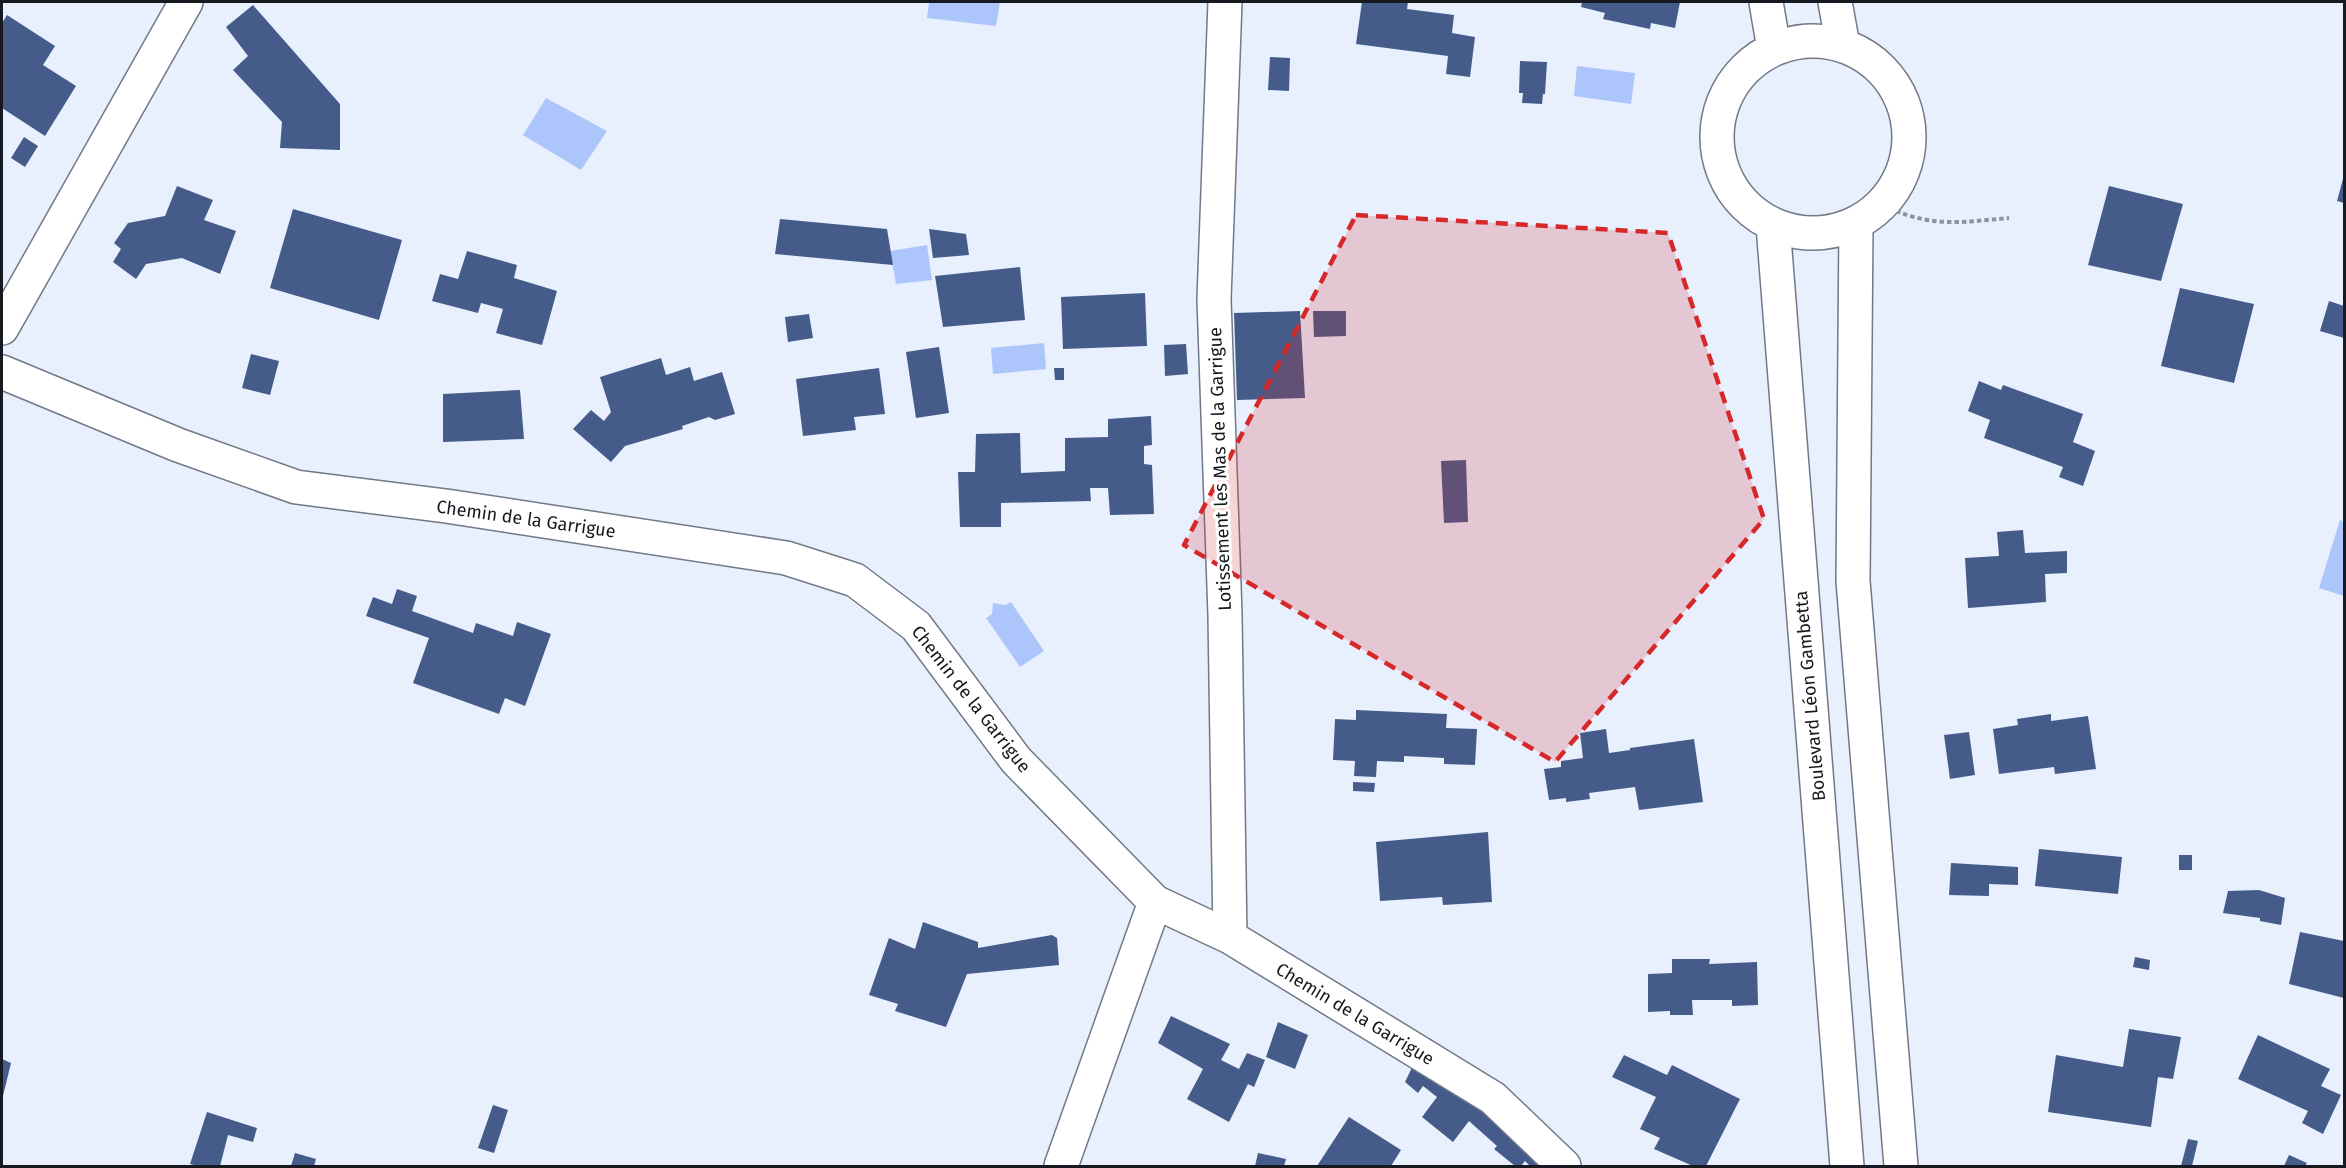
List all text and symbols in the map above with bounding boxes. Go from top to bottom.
street label: Lotissement les Mas de la Garrigue [1204,327,1236,611]
street label: Chemin de la Garrigue [435,496,617,542]
street label: Boulevard Léon Gambetta [1790,590,1830,802]
street label: Chemin de la Garrigue [907,621,1035,777]
street label: Chemin de la Garrigue [1272,958,1438,1070]

